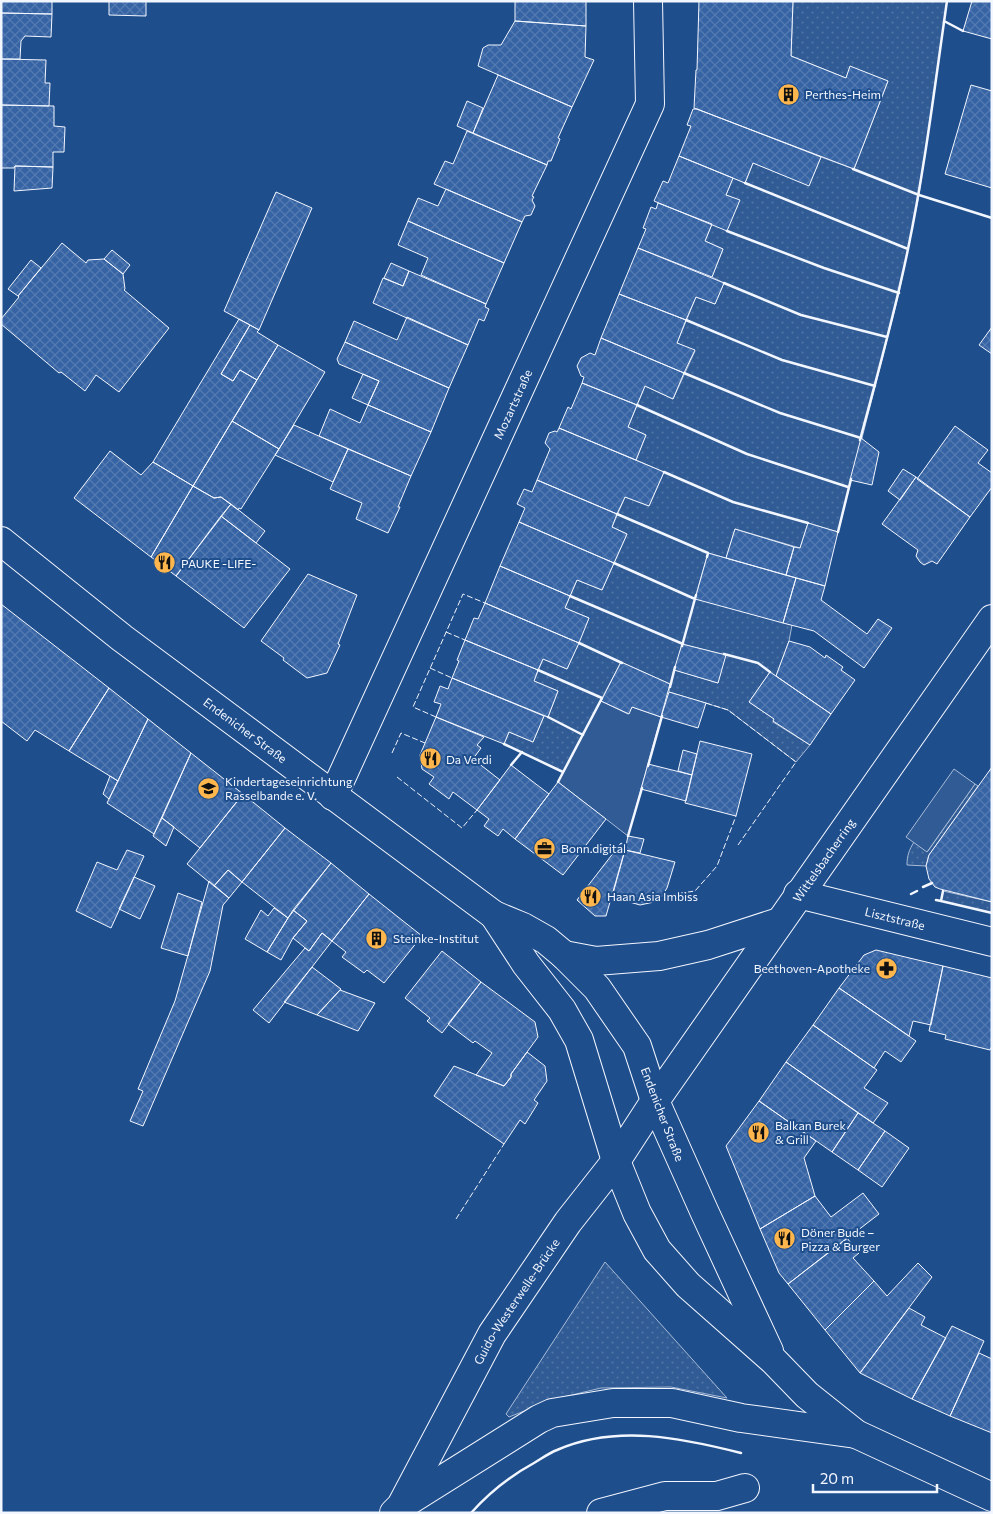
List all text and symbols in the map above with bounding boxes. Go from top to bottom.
building icon: Perthes-Heim [777,82,801,106]
place label: Perthes-Heim [805,87,881,101]
street label: Mozartstraße [490,367,535,441]
restaurant icon: PAUKE -LIFE- [153,551,177,575]
place label: PAUKE -LIFE- [181,556,256,570]
street label: Endenicher Straße [201,694,290,765]
restaurant icon: Da Verdi [418,747,442,771]
place label: Da Verdi [446,752,492,766]
place label: Kindertageseinrichtung Rasselbande e. V. [225,774,353,802]
school or university icon: Kindertageseinrichtung Rasselbande e. V. [197,776,221,800]
street label: Wittelsbacherring [789,815,858,904]
office icon: Bonn.digital [533,836,557,860]
place label: Bonn.digital [561,841,626,855]
restaurant icon: Haan Asia Imbiss [579,884,603,908]
place label: Haan Asia Imbiss [607,889,698,903]
street label: Lisztstraße [864,904,926,932]
building icon: Steinke-Institut [365,926,389,950]
place label: Steinke-Institut [393,931,479,945]
pharmacy icon: Beethoven-Apotheke [874,956,898,980]
place label: Beethoven-Apotheke [754,961,870,975]
street label: Endenicher Straße [639,1065,687,1163]
place label: Balkan Burek & Grill [775,1118,846,1146]
restaurant icon: Balkan Burek & Grill [747,1120,771,1144]
place label: Döner Bude – Pizza & Burger [801,1225,880,1253]
restaurant icon: Döner Bude – Pizza & Burger [773,1227,797,1251]
street label: Guido-Westerwelle-Brücke [470,1236,562,1367]
scale bar [813,1462,937,1494]
text: 20 m [820,1469,854,1487]

